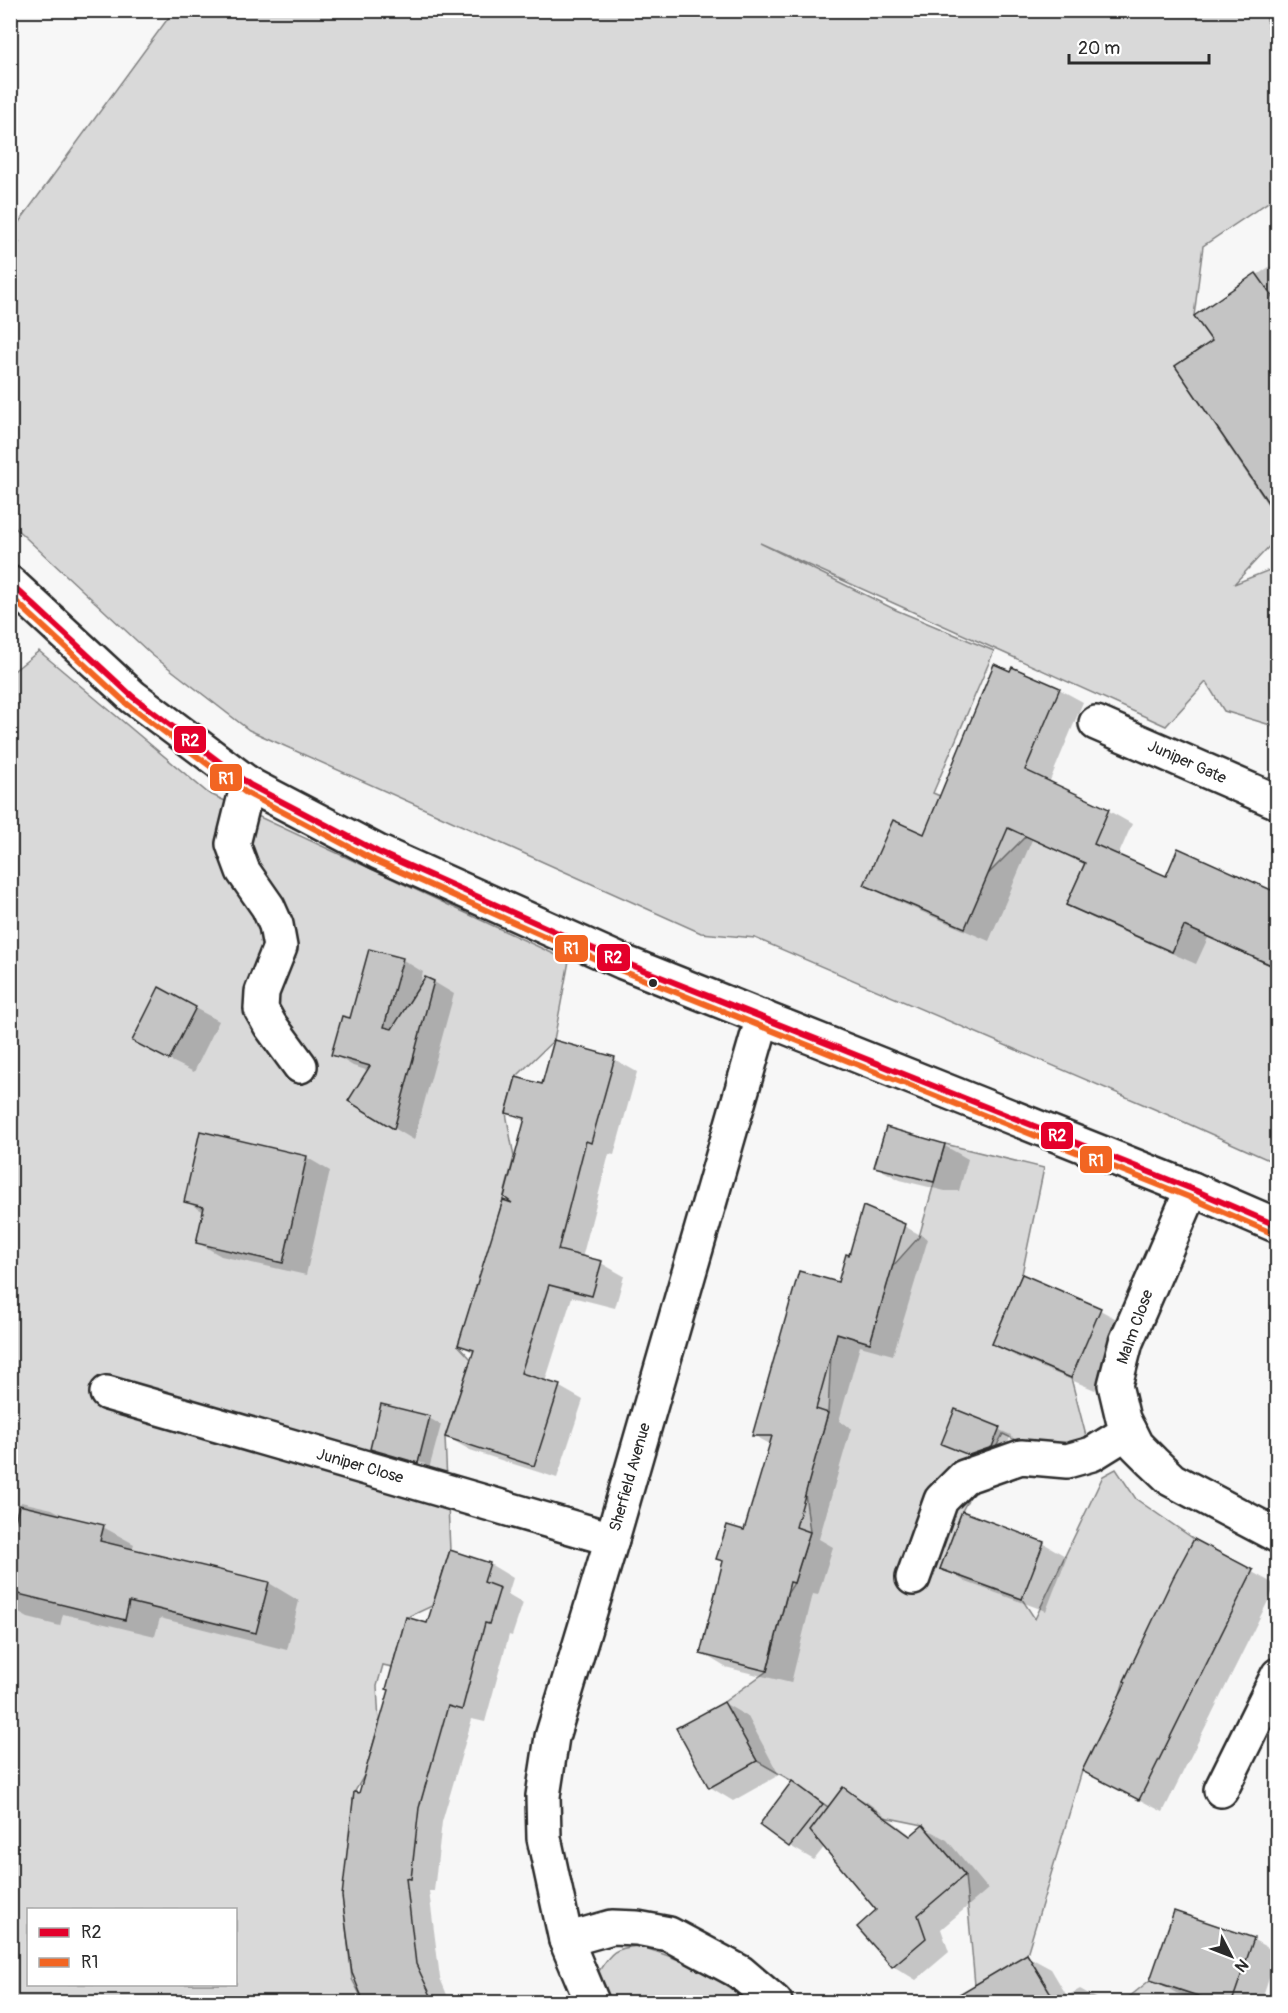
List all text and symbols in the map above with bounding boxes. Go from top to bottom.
scale bar [1069,27,1208,65]
text: 20 m [1078,37,1120,60]
line badge: R2 [173,725,207,754]
text: R2 [181,731,199,751]
street label: Juniper Gate [1144,736,1230,788]
line badge: R1 [209,763,243,792]
text: R1 [218,769,234,789]
line badge: R1 [554,934,589,963]
text: R1 [563,939,579,959]
line badge: R2 [596,943,631,972]
text: R2 [604,948,622,968]
unlabelled marker [647,977,659,989]
line badge: R2 [1040,1121,1074,1150]
text: R2 [1048,1126,1066,1146]
line badge: R1 [1079,1145,1113,1174]
text: R1 [1088,1151,1104,1171]
street label: Malm Close [1112,1287,1158,1367]
street label: Sherfield Avenue [605,1420,655,1534]
street label: Juniper Close [314,1444,406,1488]
legend [27,1908,237,1986]
text: R2 [81,1921,101,1944]
north arrow [1201,1926,1261,1986]
text: R1 [81,1951,98,1974]
text: N [1230,1955,1252,1976]

